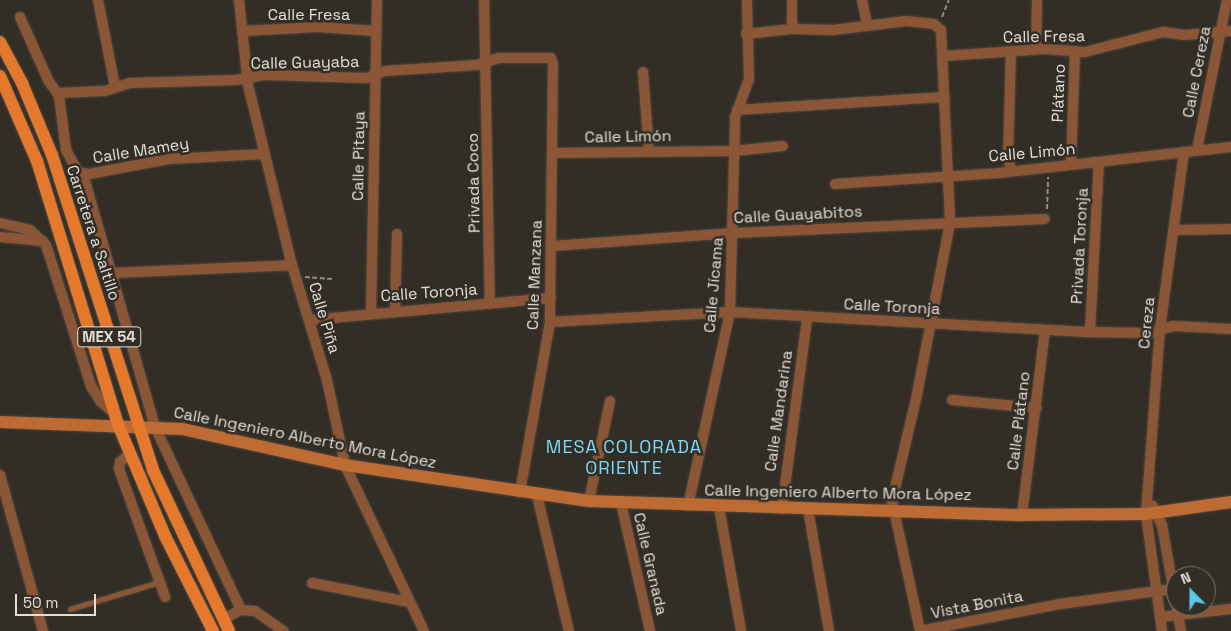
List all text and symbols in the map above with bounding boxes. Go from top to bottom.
street label: Calle Fresa [268,5,350,25]
street label: Calle Cereza [1179,24,1215,120]
street label: Calle Fresa [1003,27,1085,47]
street label: Calle Guayaba [250,52,360,74]
street label: Plátano [1048,63,1070,123]
street label: Calle Pitaya [349,111,369,201]
street label: Calle Limón [584,127,672,147]
street label: Privada Coco [464,133,484,233]
street label: Calle Mamey [92,134,190,168]
street label: Calle Limón [988,140,1076,166]
street label: Carretera a Saltillo [62,163,124,303]
street label: Privada Toronja [1067,187,1093,305]
street label: Calle Guayabitos [733,202,863,228]
street label: Calle Manzana [523,220,547,330]
street label: Calle Jícama [700,236,728,334]
street label: Calle Piña [304,280,344,356]
street label: Calle Toronja [380,280,478,306]
street label: Calle Toronja [843,295,941,319]
street label: Cereza [1135,296,1159,350]
road number: MEX 54 [76,324,142,350]
street label: Calle Mandarina [761,349,797,473]
street label: Calle Plátano [1003,371,1035,471]
street label: Calle Ingeniero Alberto Mora López [172,403,438,473]
district label: MESA COLORADA ORIENTE [544,437,704,479]
street label: Calle Ingeniero Alberto Mora López [704,481,972,505]
street label: Calle Granada [629,511,671,617]
north arrow [1166,566,1216,616]
text: N [1178,568,1193,588]
scale bar [18,584,99,616]
street label: Vista Bonita [929,587,1025,623]
text: 50 m [23,593,58,612]

